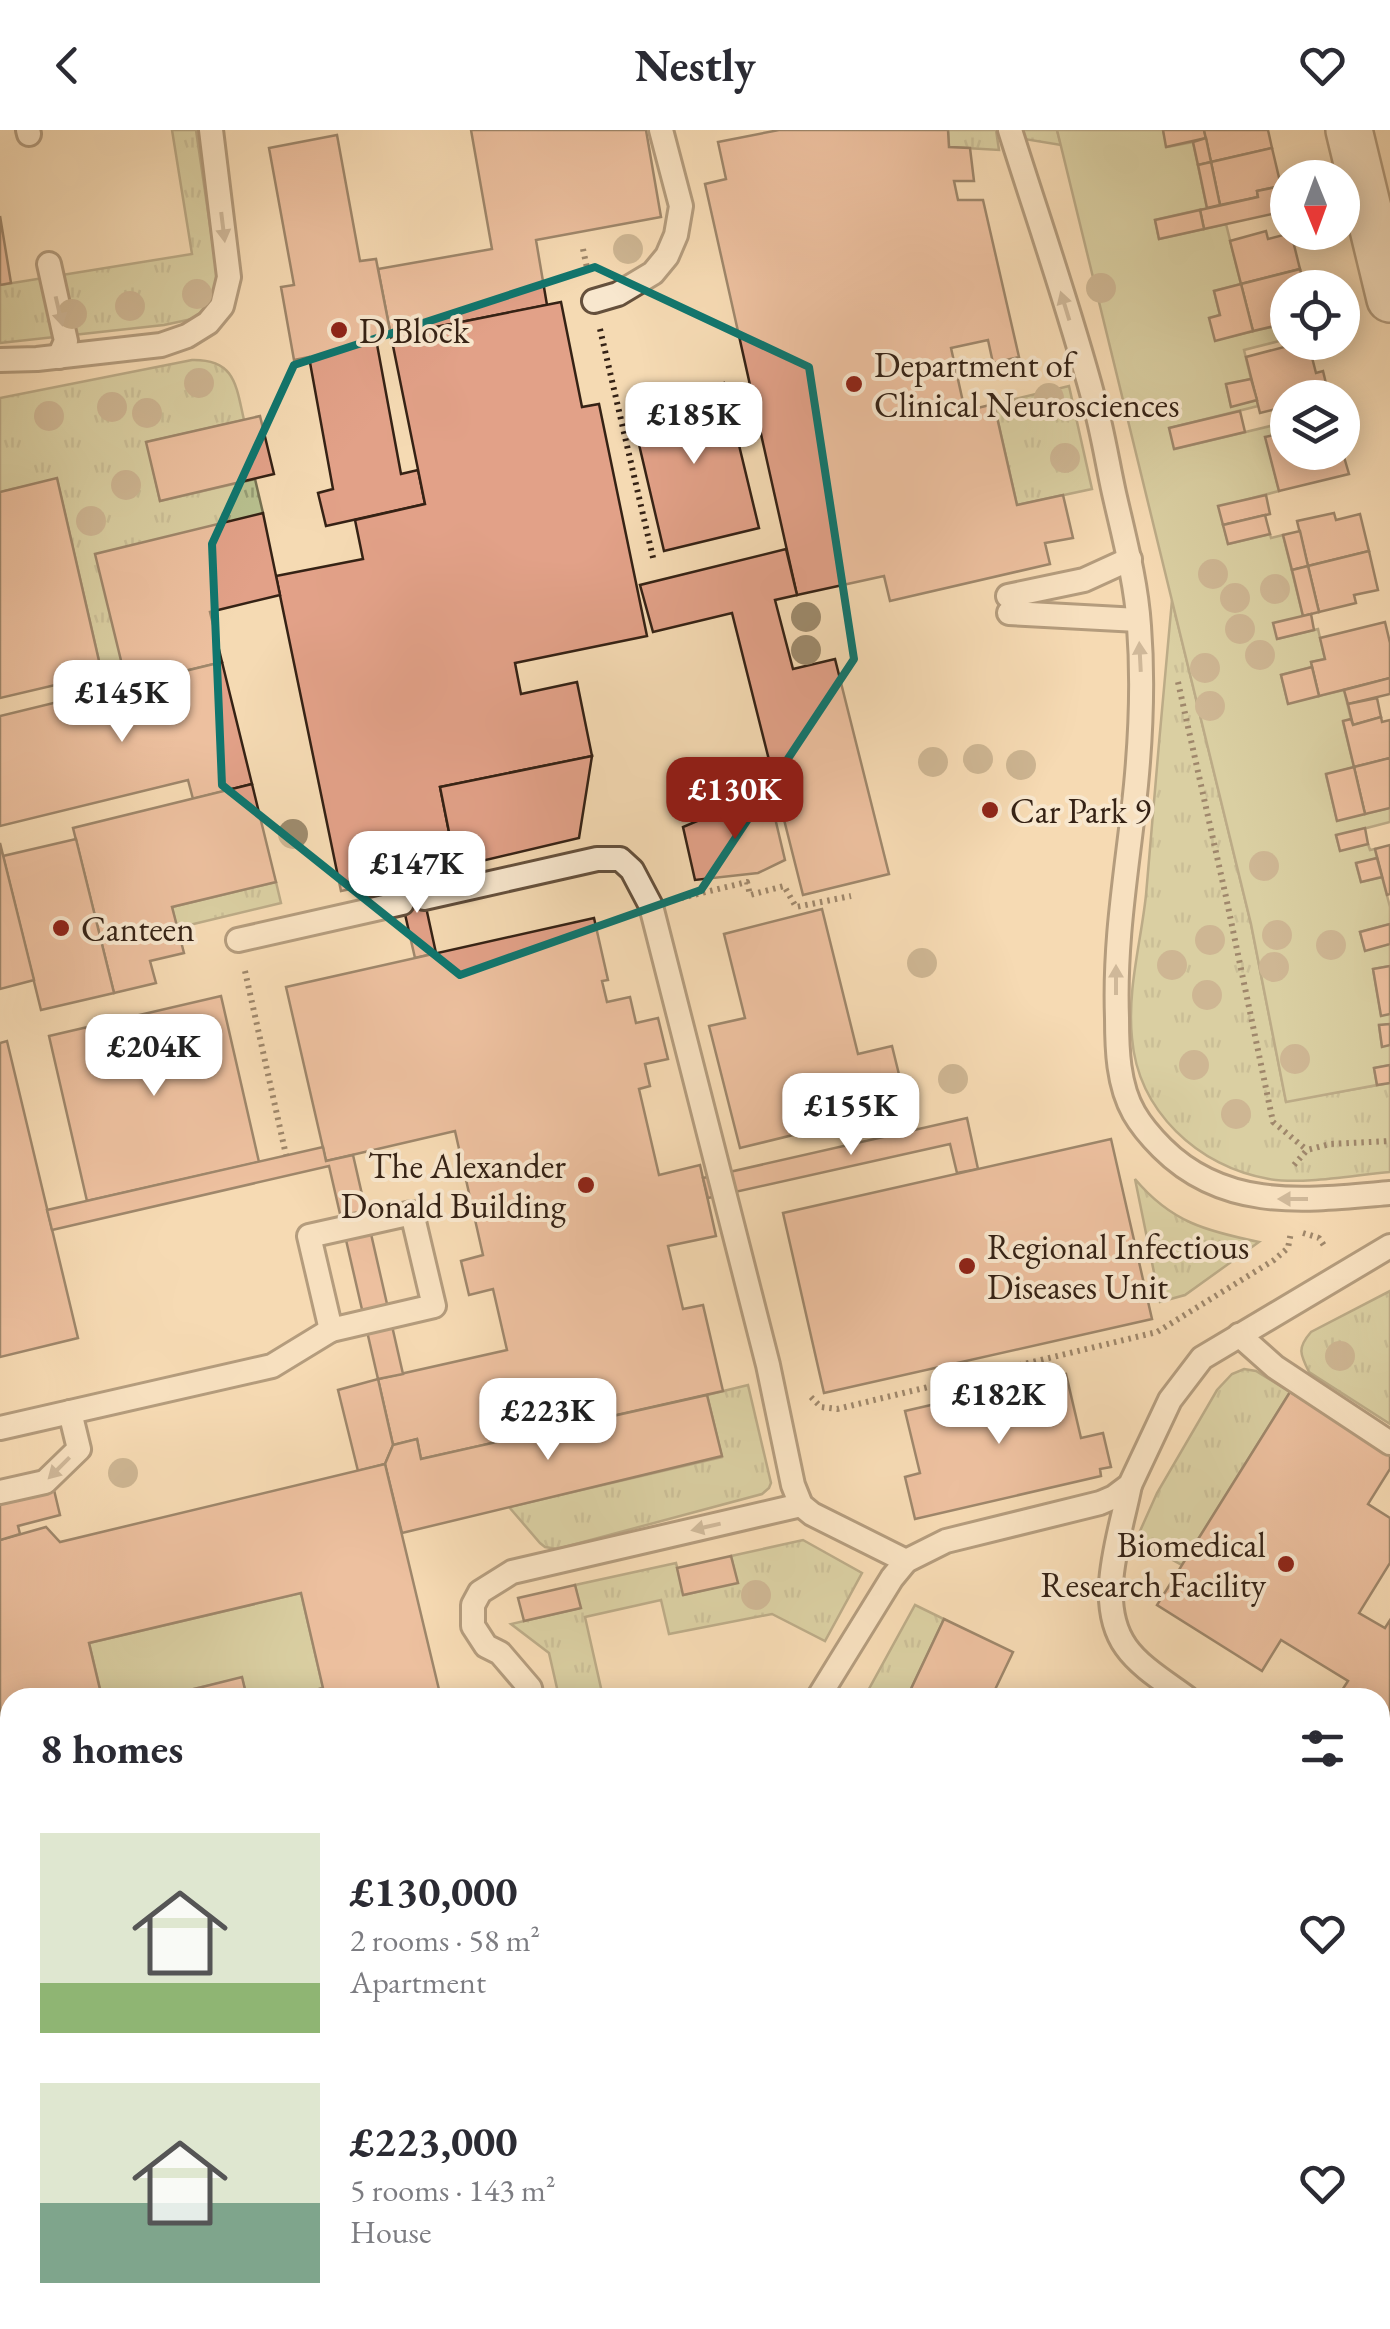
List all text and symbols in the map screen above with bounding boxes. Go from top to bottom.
text: Nestly [634,36,756,94]
icon: back [40,38,95,93]
icon: heart [1295,38,1350,93]
north arrow [1270,160,1360,250]
map controls [1270,160,1360,470]
one-way arrow [215,211,231,243]
button: locate [1270,270,1360,360]
one-way arrow [1057,290,1072,321]
one-way arrow [52,296,67,327]
place label: D Block [359,308,470,353]
marker: D Block [328,319,350,341]
place label: Department of Clinical Neurosciences [874,342,1180,427]
marker: Department of Clinical Neurosciences [843,373,865,395]
button: layers [1270,380,1360,470]
pin: £185K [624,382,764,467]
text: £185K [647,393,741,435]
one-way arrow [1132,640,1148,672]
pin: £145K [52,660,192,745]
text: £145K [75,671,169,713]
pin: £130K [665,757,805,842]
text: £130K [688,768,782,810]
place label: Car Park 9 [1010,788,1151,833]
marker: Car Park 9 [979,799,1001,821]
pin: £147K [347,831,487,916]
text: £147K [370,842,464,884]
place label: Canteen [81,906,195,951]
marker: Canteen [50,917,72,939]
one-way arrow [1108,964,1124,996]
pin: £204K [84,1014,224,1099]
text: £204K [107,1025,201,1067]
pin: £155K [781,1073,921,1158]
text: £155K [804,1084,898,1126]
place label: The Alexander Donald Building [341,1143,567,1228]
marker: The Alexander Donald Building [575,1174,597,1196]
one-way arrow [1276,1191,1308,1207]
place label: Regional Infectious Diseases Unit [987,1224,1249,1309]
marker: Regional Infectious Diseases Unit [956,1255,978,1277]
pin: £182K [929,1362,1069,1447]
text: £182K [952,1373,1046,1415]
pin: £223K [478,1378,618,1463]
text: £223K [501,1389,595,1431]
one-way arrow [47,1456,71,1480]
one-way arrow [690,1520,721,1535]
place label: Biomedical Research Facility [1041,1522,1267,1607]
marker: Biomedical Research Facility [1275,1553,1297,1575]
text: 8 homes [40,1721,183,1776]
icon: filters [1295,1721,1350,1776]
text: £130,000 [350,1864,518,1919]
icon: home [120,1873,240,1993]
icon: heart [1295,1906,1350,1961]
text: 2 rooms · 58 m² [350,1919,540,1961]
text: Apartment [350,1961,486,2003]
text: £223,000 [350,2114,518,2169]
icon: home [120,2123,240,2243]
icon: heart [1295,2156,1350,2211]
text: 5 rooms · 143 m² [350,2169,556,2211]
text: House [350,2211,431,2253]

